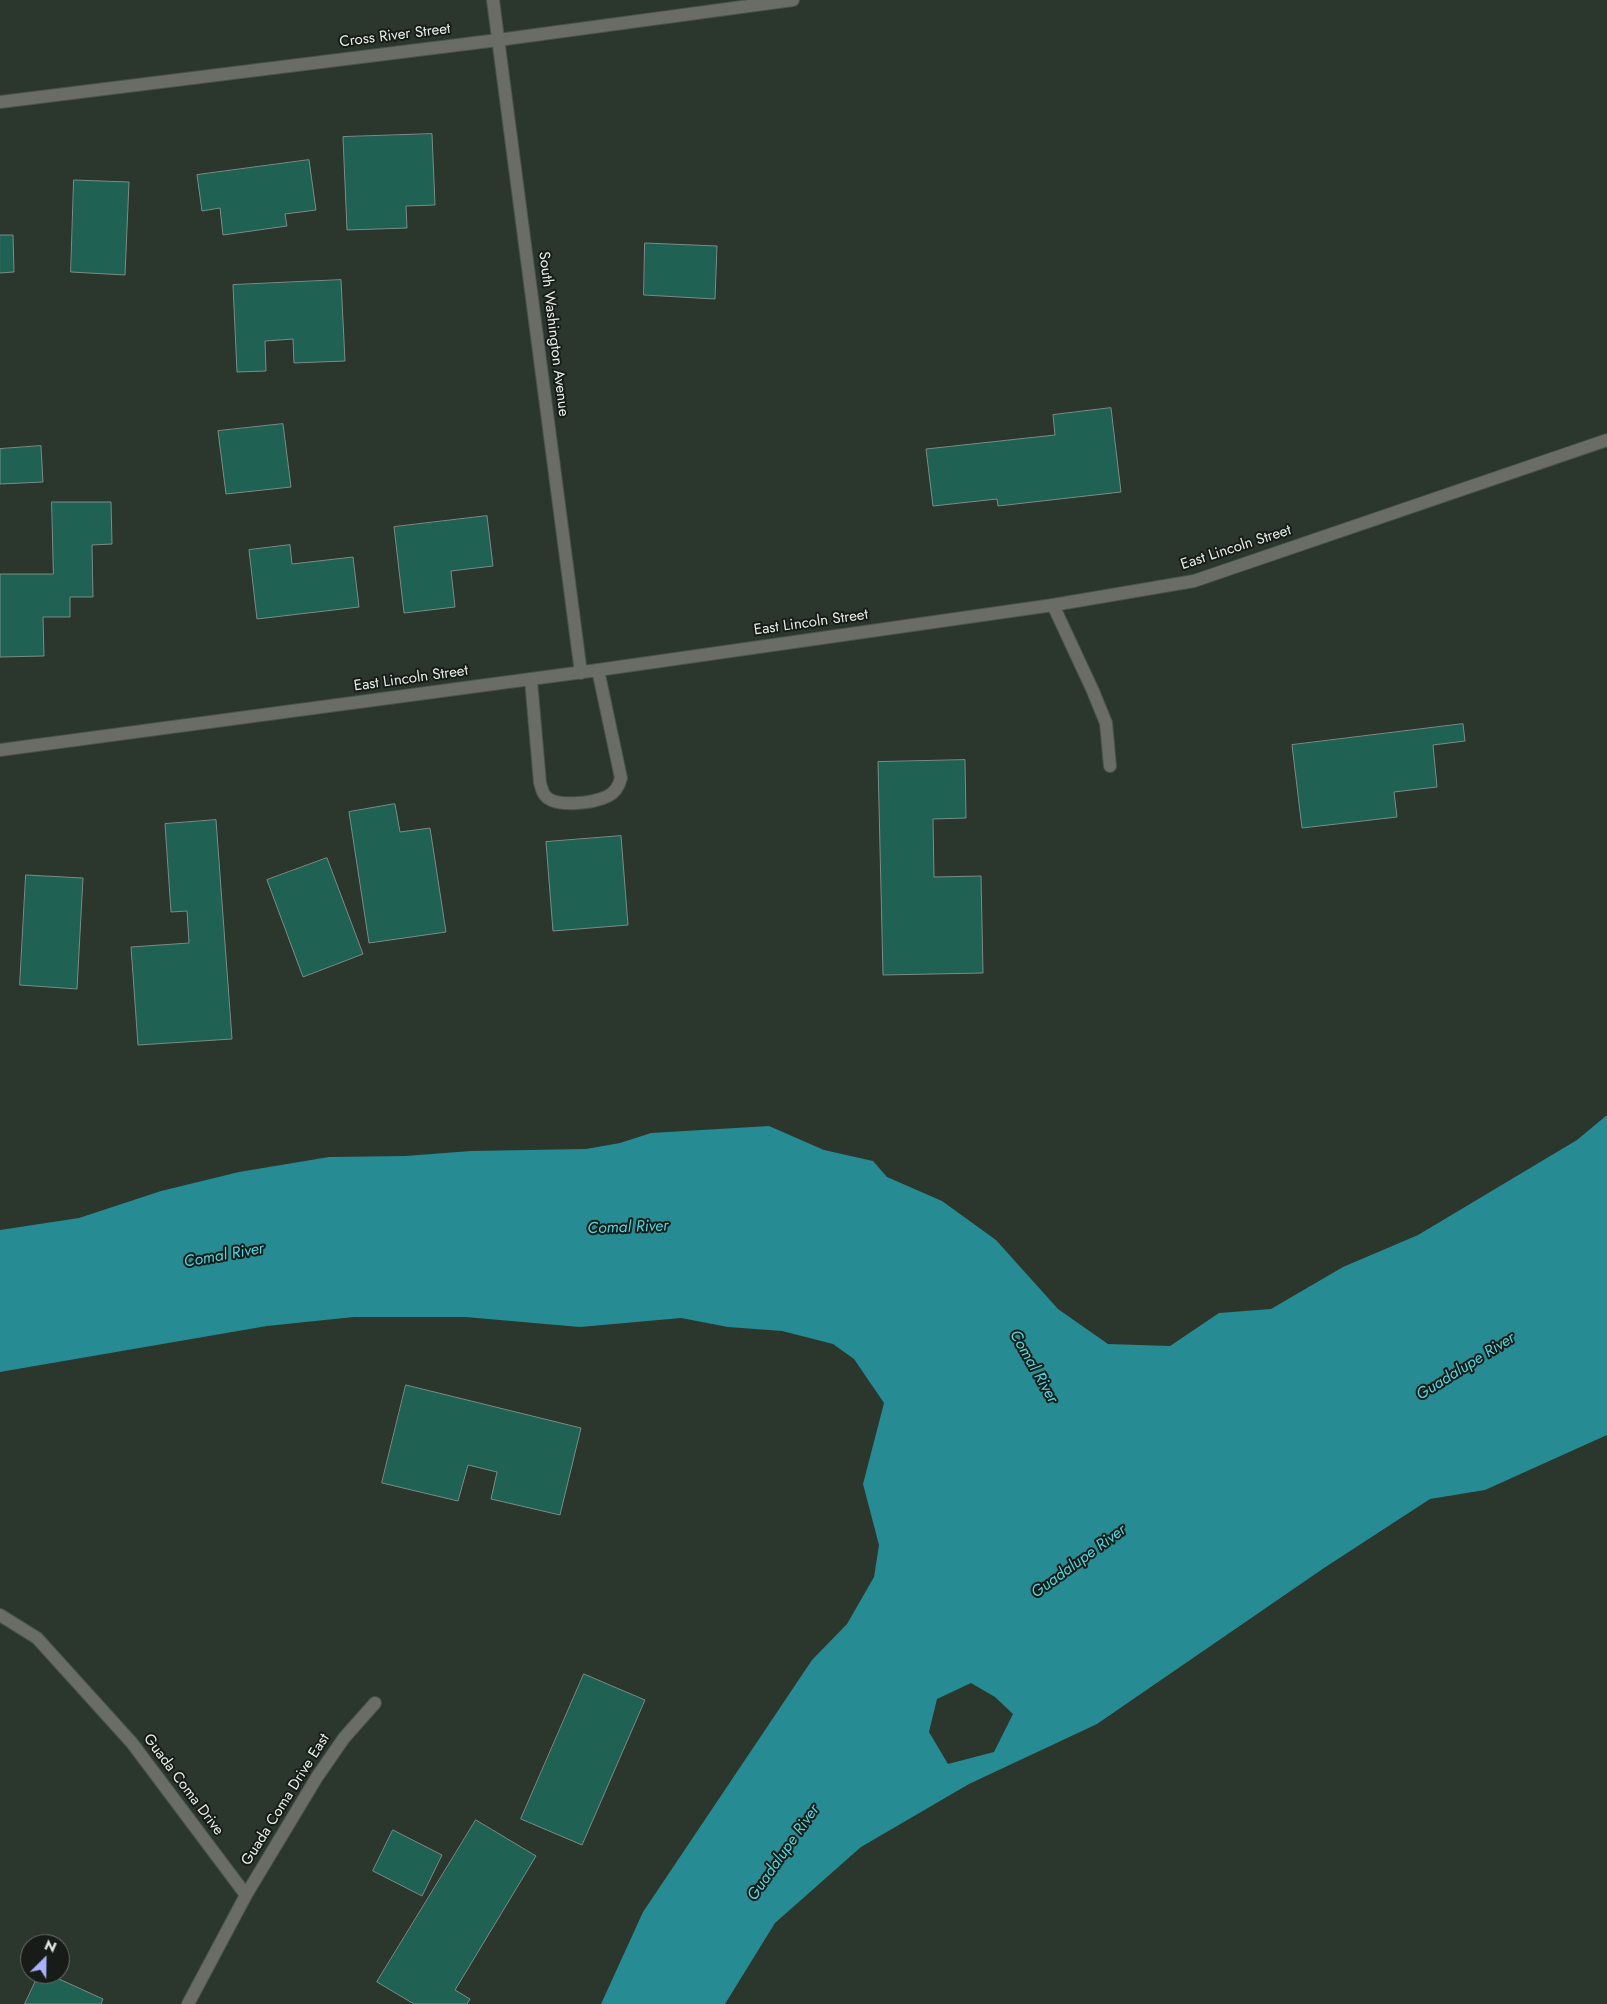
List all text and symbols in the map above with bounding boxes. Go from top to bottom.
street label: Cross River Street [338,20,452,52]
street label: South Washington Avenue [534,251,572,417]
street label: East Lincoln Street [1178,522,1294,574]
street label: East Lincoln Street [753,606,869,640]
street label: East Lincoln Street [353,662,469,696]
water label: Comal River [587,1217,669,1239]
water label: Comal River [182,1240,266,1272]
water label: Comal River [1004,1327,1062,1407]
water label: Guadalupe River [1413,1329,1519,1405]
water label: Guadalupe River [1028,1521,1130,1603]
street label: Guada Coma Drive [139,1731,227,1839]
street label: Guada Coma Drive East [238,1731,334,1869]
water label: Guadalupe River [744,1801,824,1905]
north arrow [20,1934,70,1984]
text: N [41,1935,59,1957]

